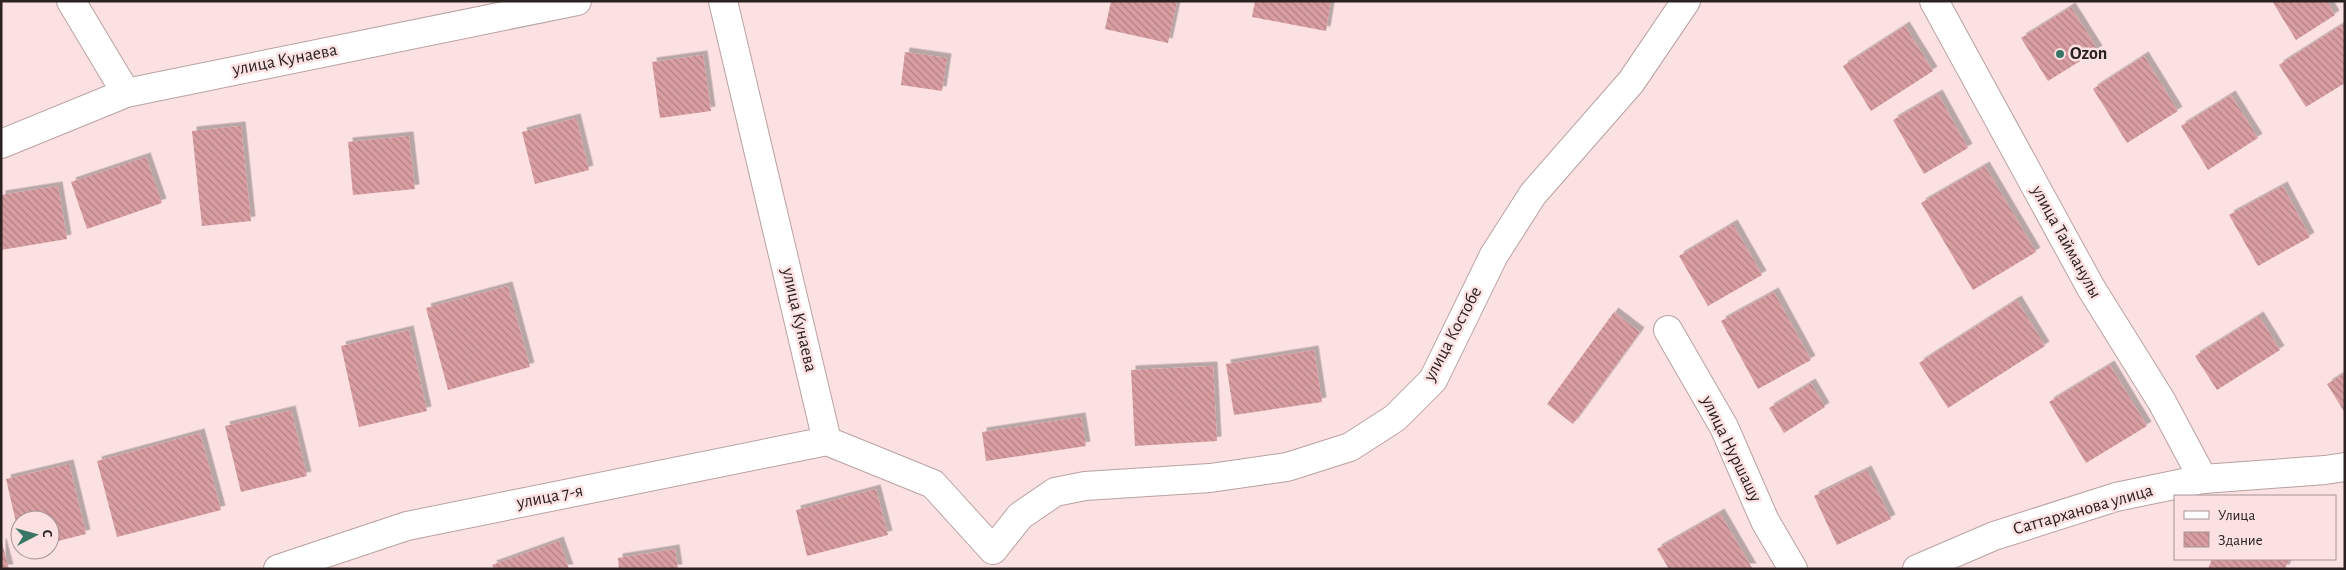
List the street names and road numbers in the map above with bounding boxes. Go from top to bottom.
street label: улица Кунаева [230,41,339,79]
street label: улица Тайманулы [2027,182,2104,301]
street label: улица Кунаева [778,265,820,374]
street label: улица Костобе [1419,283,1485,385]
street label: улица Нуршашу [1697,392,1765,505]
street label: Саттарханова улица [2011,481,2155,539]
street label: улица 7-я [514,482,585,512]

